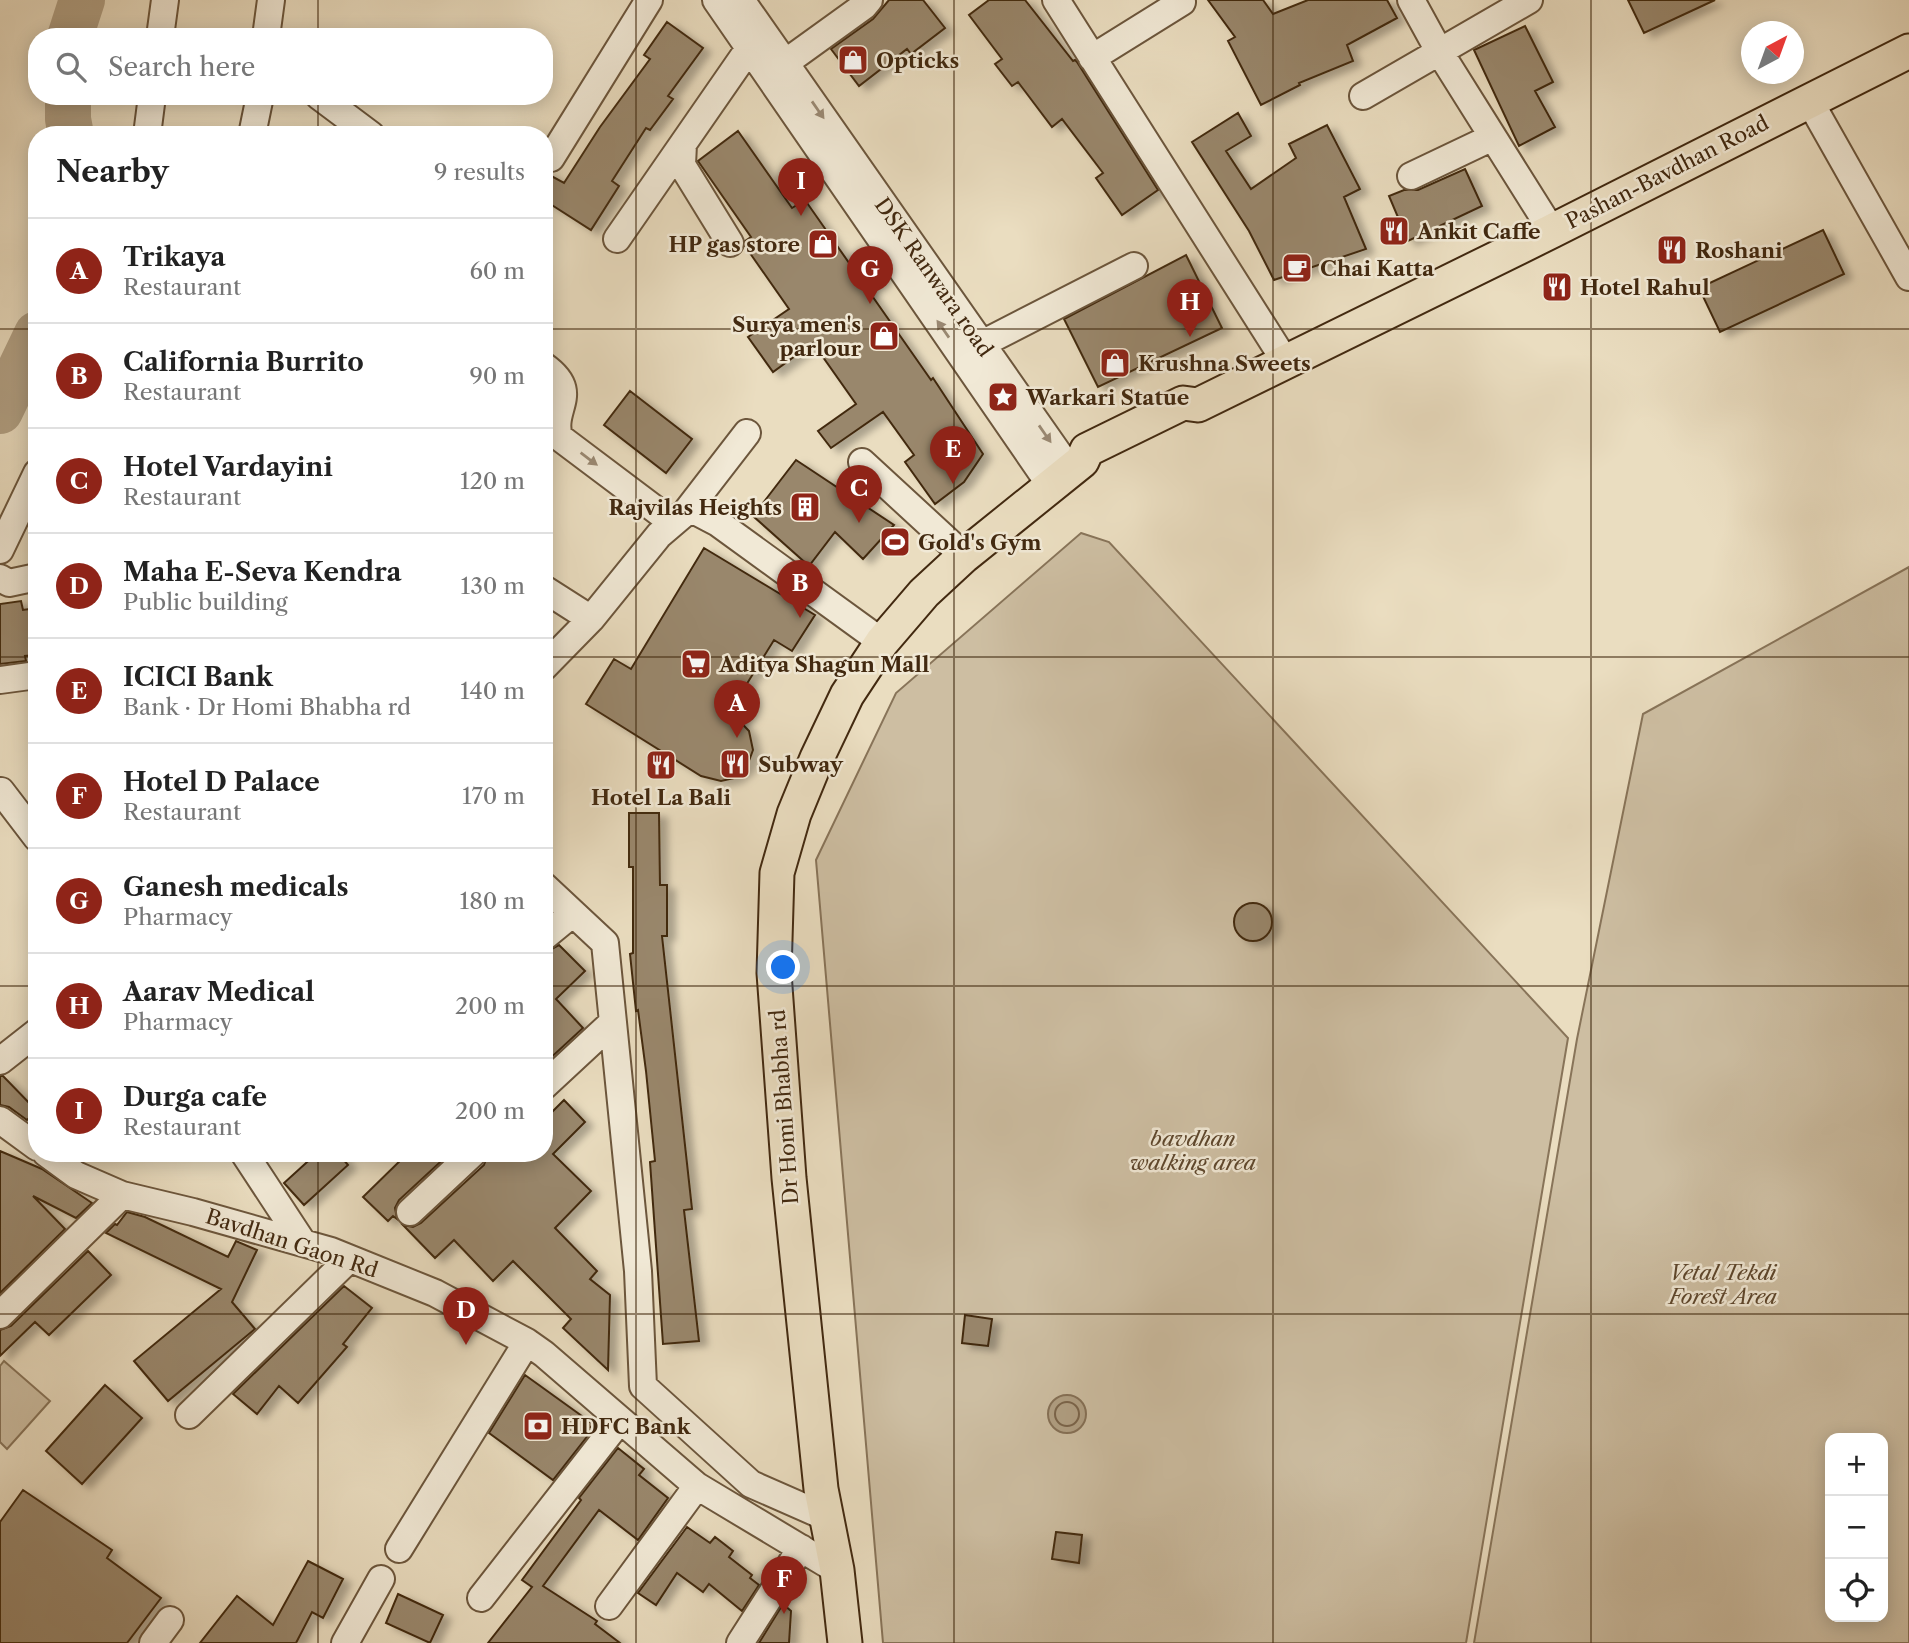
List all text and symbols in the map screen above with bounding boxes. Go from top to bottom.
north arrow [1741,21,1804,84]
search box [28,28,553,105]
shop icon: Opticks [836,43,870,77]
icon: search [52,48,90,86]
place label: Opticks [876,48,959,73]
text: Search here [108,51,255,83]
one-way arrow [811,101,825,119]
street label: Pashan-Bavdhan Road [1561,110,1773,234]
text: Nearby [56,153,169,190]
text: 9 results [434,158,525,186]
pin: I [778,158,824,216]
street label: DSK Ranwara road [870,193,998,361]
restaurant icon: Ankit Caffe [1377,214,1411,248]
place label: Ankit Caffe [1416,219,1541,244]
shop icon: HP gas store [806,227,840,261]
place label: HP gas store [669,232,800,257]
restaurant icon: Roshani [1655,233,1689,267]
place label: Roshani [1695,238,1783,263]
text: Trikaya [123,241,226,273]
pin: G [847,246,893,304]
cafe icon: Chai Katta [1280,251,1314,285]
place label: Chai Katta [1320,256,1435,281]
text: A [70,257,88,285]
text: 60 m [469,257,525,285]
restaurant icon: Hotel Rahul [1540,270,1574,304]
text: Restaurant [123,273,241,301]
place label: Hotel Rahul [1580,275,1710,300]
pin: H [1167,279,1213,337]
place label: Surya men's parlour [732,312,862,361]
shop icon: Surya men's parlour [867,319,901,353]
one-way arrow [936,320,950,338]
text: California Burrito [123,346,364,378]
shop icon: Krushna Sweets [1098,346,1132,380]
place label: Krushna Sweets [1138,351,1311,376]
text: B [70,362,88,390]
text: 90 m [469,362,525,390]
text: Restaurant [123,378,241,406]
place icon: Warkari Statue [986,380,1020,414]
place label: Warkari Statue [1025,385,1189,410]
one-way arrow [1038,425,1052,443]
pin: E [930,426,976,484]
text: Hotel Vardayini [123,451,333,483]
one-way arrow [579,452,597,467]
pin: C [836,465,882,523]
text: C [70,467,88,495]
text: 120 m [460,467,525,495]
text: Restaurant [123,483,241,511]
building icon: Rajvilas Heights [788,490,822,524]
place label: Rajvilas Heights [609,495,782,520]
sports icon: Gold's Gym [878,525,912,559]
place label: Gold's Gym [918,530,1042,555]
text: Maha E-Seva Kendra [123,556,402,588]
pin: B [777,560,823,618]
text: D [69,572,89,600]
text: 130 m [461,572,525,600]
text: Public building [123,588,288,616]
supermarket icon: Aditya Shagun Mall [679,647,713,681]
place label: Aditya Shagun Mall [718,652,929,677]
text: ICICI Bank [123,661,273,693]
text: E [71,677,87,705]
text: 140 m [460,677,525,705]
pin: A [714,680,760,738]
text: Bank · Dr Homi Bhabha rd [123,693,411,721]
restaurant icon: Subway [718,747,752,781]
restaurant icon: Hotel La Bali [644,748,678,782]
place label: Subway [758,752,844,777]
text: Hotel D Palace [123,766,320,798]
text: F [71,782,87,810]
text: 170 m [462,782,525,810]
place label: Hotel La Bali [591,785,732,810]
text: Restaurant [123,798,241,826]
text: Ganesh medicals [123,871,349,903]
text: G [69,887,89,915]
text: 180 m [460,887,525,915]
text: Pharmacy [123,903,233,931]
your location [766,950,800,984]
text: Aarav Medical [123,976,314,1008]
text: H [69,992,90,1020]
text: 200 m [455,992,525,1020]
text: Pharmacy [123,1008,233,1036]
street label: Dr Homi Bhabha rd [765,1009,803,1205]
text: Durga cafe [123,1081,267,1113]
text: I [74,1097,84,1125]
text: 200 m [455,1097,525,1125]
text: Restaurant [123,1113,241,1141]
park label: bavdhan walking area [1130,1126,1256,1175]
street label: Bavdhan Gaon Rd [203,1203,381,1283]
park label: Vetal Tekdi Forest Area [1667,1260,1778,1309]
pin: D [443,1287,489,1345]
bank icon: HDFC Bank [521,1409,555,1443]
place label: HDFC Bank [561,1414,692,1439]
map controls [1825,1433,1888,1622]
button: + [1825,1433,1888,1496]
button: − [1825,1496,1888,1559]
pin: F [761,1556,807,1614]
button: locate [1825,1559,1888,1622]

